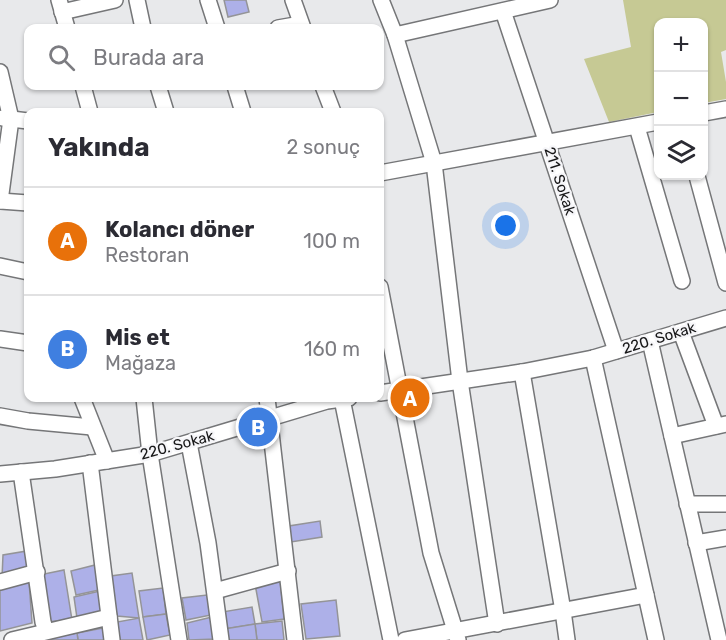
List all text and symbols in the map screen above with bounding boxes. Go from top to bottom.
map controls [654,18,708,180]
button: + [654,18,708,72]
search box [24,24,384,90]
icon: search [45,41,78,74]
text: Burada ara [93,44,204,71]
button: − [654,72,708,126]
button: layers [654,126,708,180]
text: Yakında [48,132,150,163]
text: 2 sonuç [286,135,360,159]
street label: 211. Sokak [541,145,580,218]
your location [491,211,520,240]
text: Kolancı döner [105,216,254,243]
text: A [60,229,75,253]
text: 100 m [303,229,360,253]
text: Restoran [105,243,189,267]
street label: 220. Sokak [620,318,698,358]
text: Mis et [105,324,170,351]
text: B [60,337,75,361]
text: 160 m [304,337,360,361]
text: Mağaza [105,351,176,375]
pin: A [390,376,430,420]
pin: B [238,404,278,450]
street label: 220. Sokak [138,426,216,464]

